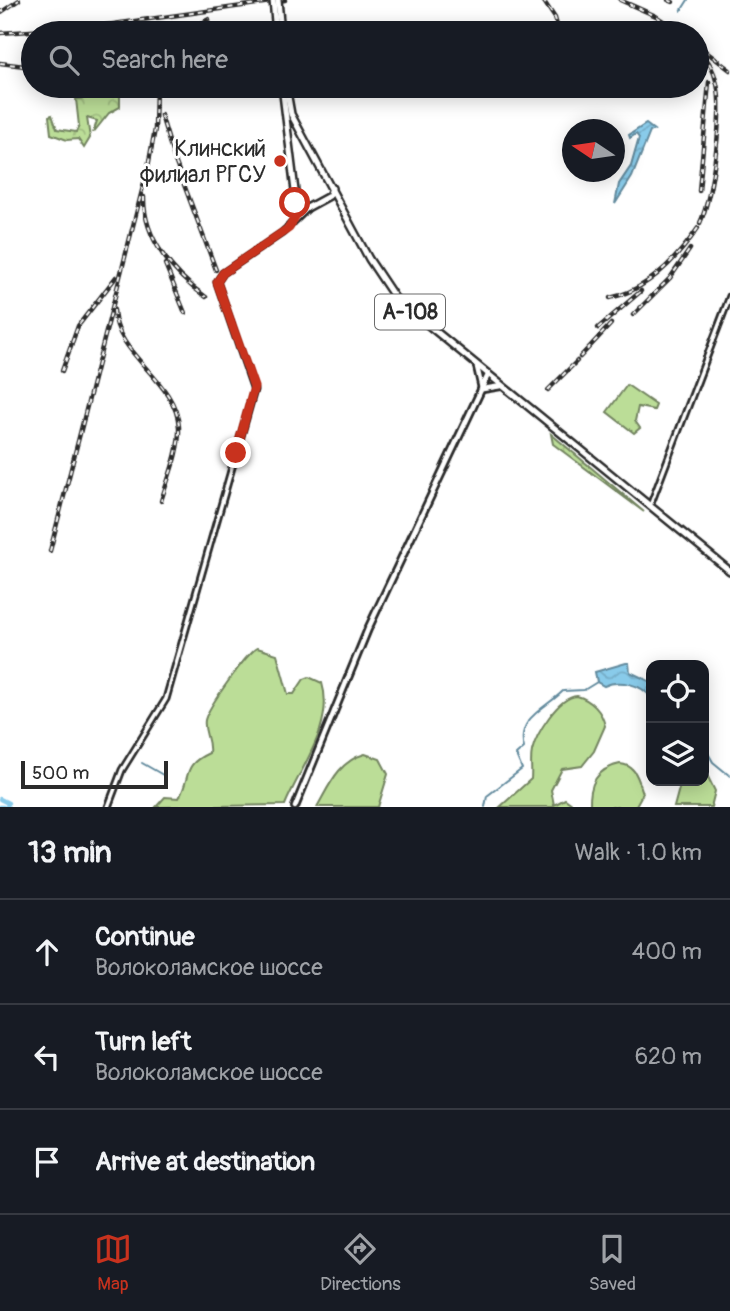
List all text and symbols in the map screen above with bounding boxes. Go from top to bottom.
search box [21,21,709,98]
icon: search [45,41,83,79]
text: Search here [101,44,228,76]
north arrow [562,119,625,182]
place label: Клинский филиал РГСУ [139,134,266,189]
marker: Клинский филиал РГСУ [272,153,288,169]
route start [279,187,310,218]
road number: А-108 [375,294,445,330]
route end [220,437,251,468]
map controls [646,660,709,786]
button: locate [646,660,709,723]
button: layers [646,723,709,786]
scale bar [21,758,168,790]
text: 500 m [32,761,89,785]
text: 13 min [28,834,112,871]
text: Walk · 1.0 km [574,838,702,867]
text: Continue [95,921,195,953]
icon: ahead [28,933,66,971]
text: 400 m [632,937,702,966]
text: Волоколамское шоссе [95,953,323,982]
text: Turn left [95,1026,191,1058]
icon: left [28,1038,66,1076]
text: 620 m [635,1042,702,1071]
text: Волоколамское шоссе [95,1058,323,1087]
icon: arrive [28,1143,66,1181]
text: Arrive at destination [95,1146,315,1178]
tab: Map [94,1230,132,1296]
tab: Directions [320,1230,401,1296]
tab: Saved [589,1230,636,1296]

